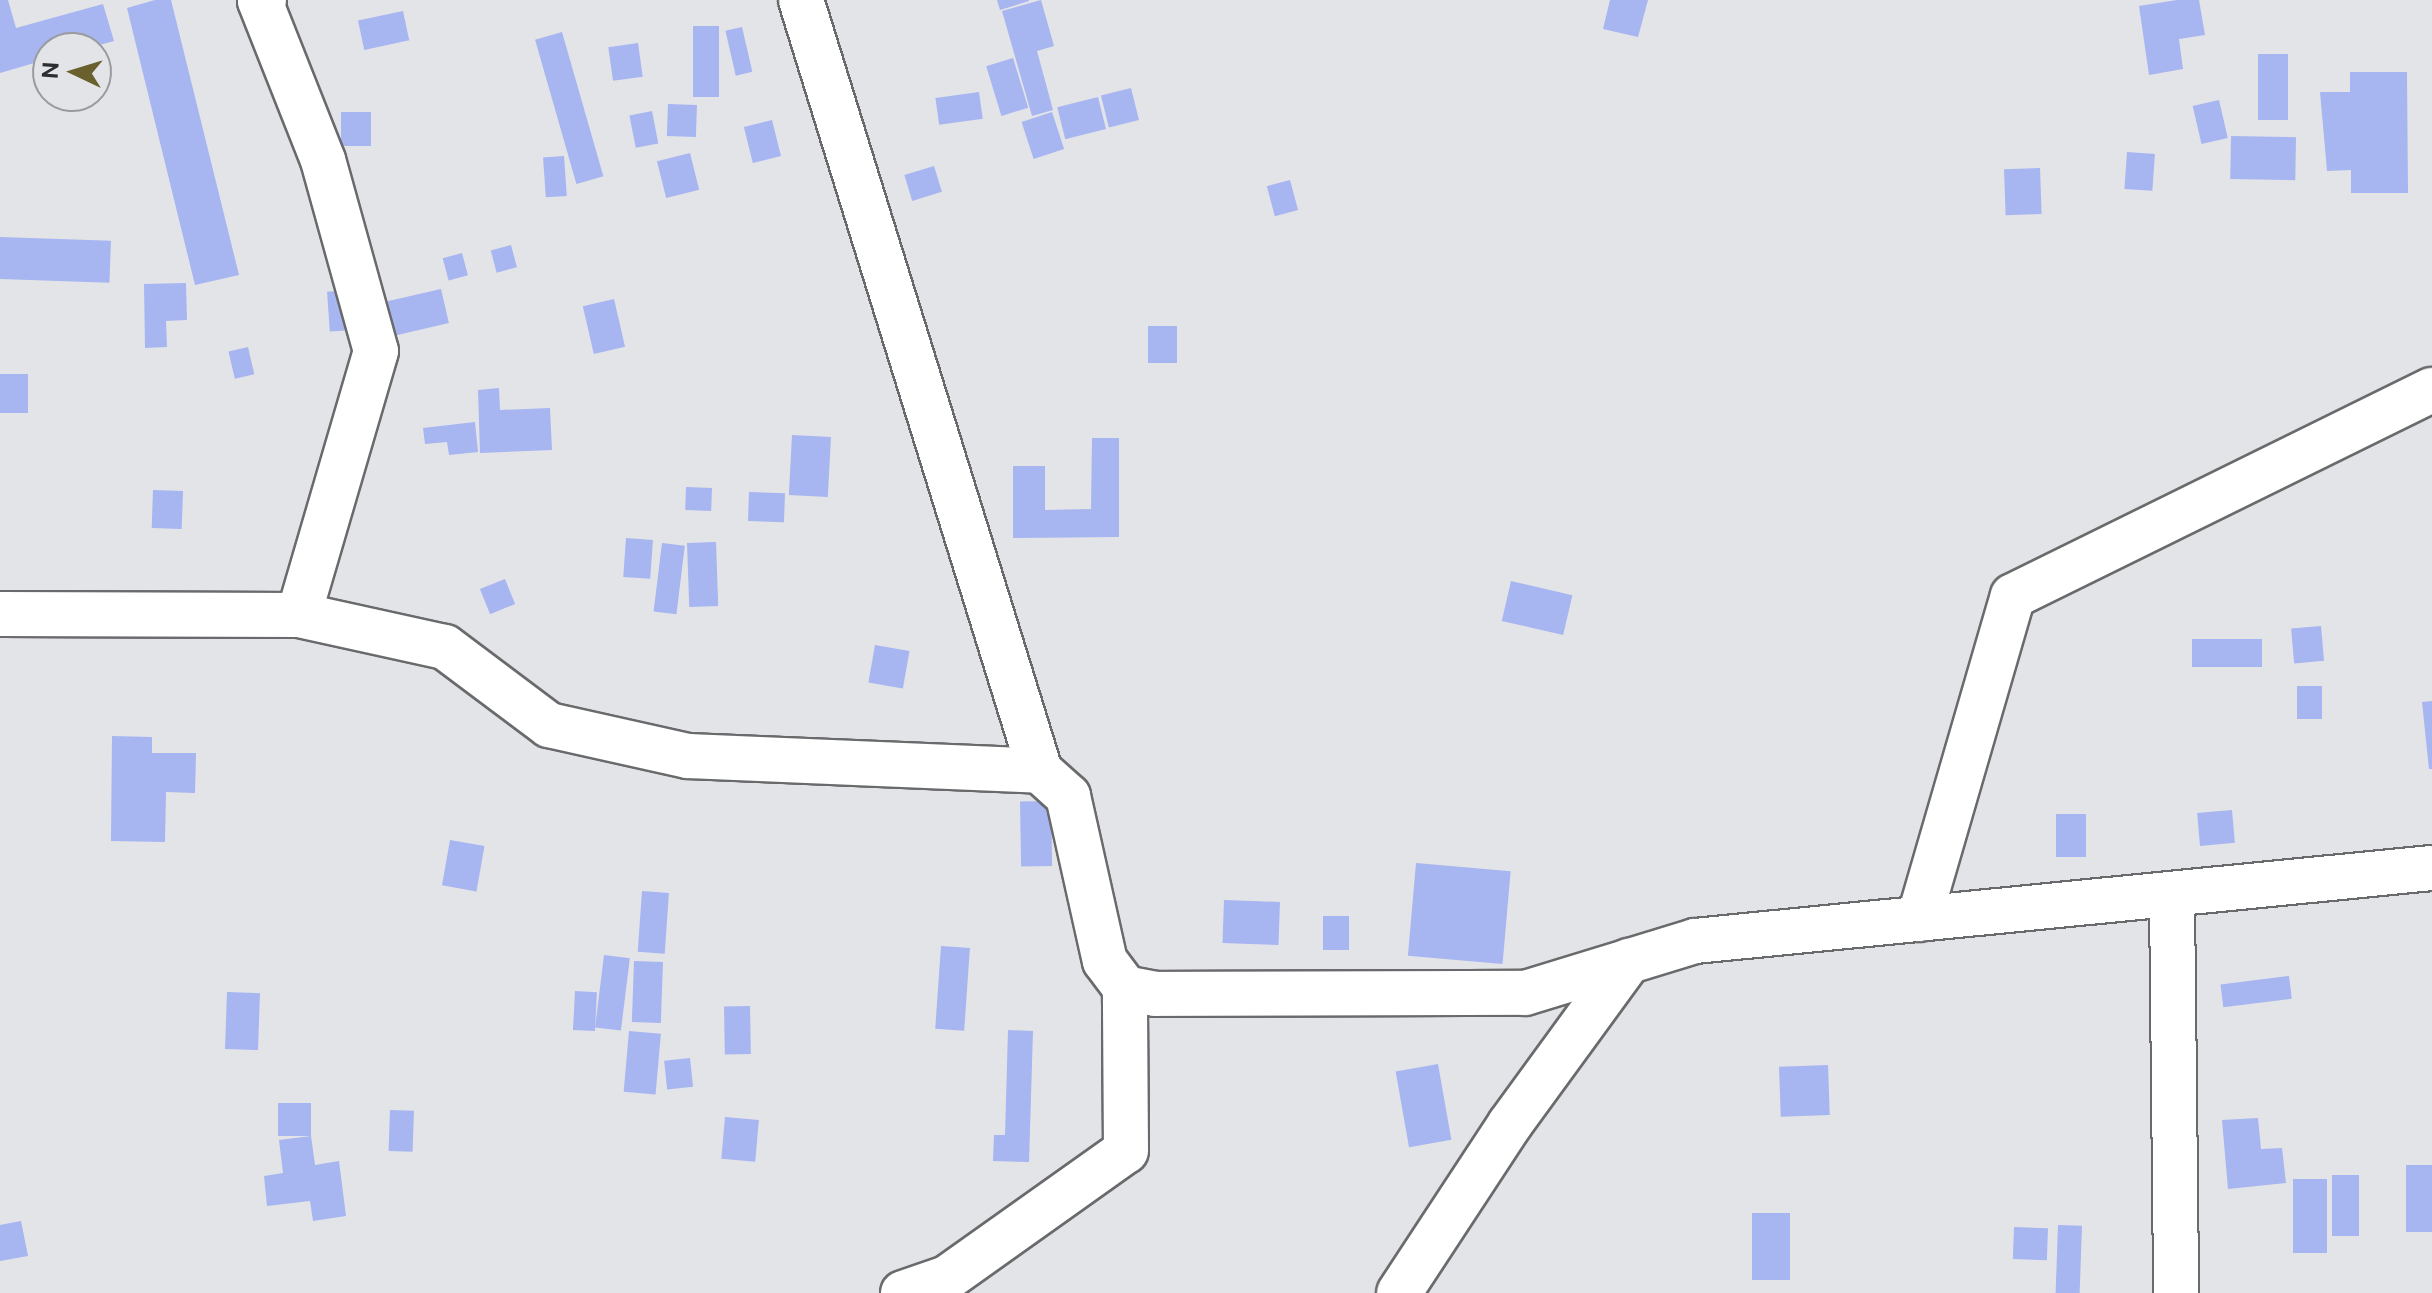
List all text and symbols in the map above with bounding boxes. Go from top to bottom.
north arrow [32,32,112,112]
text: N [36,61,64,80]

